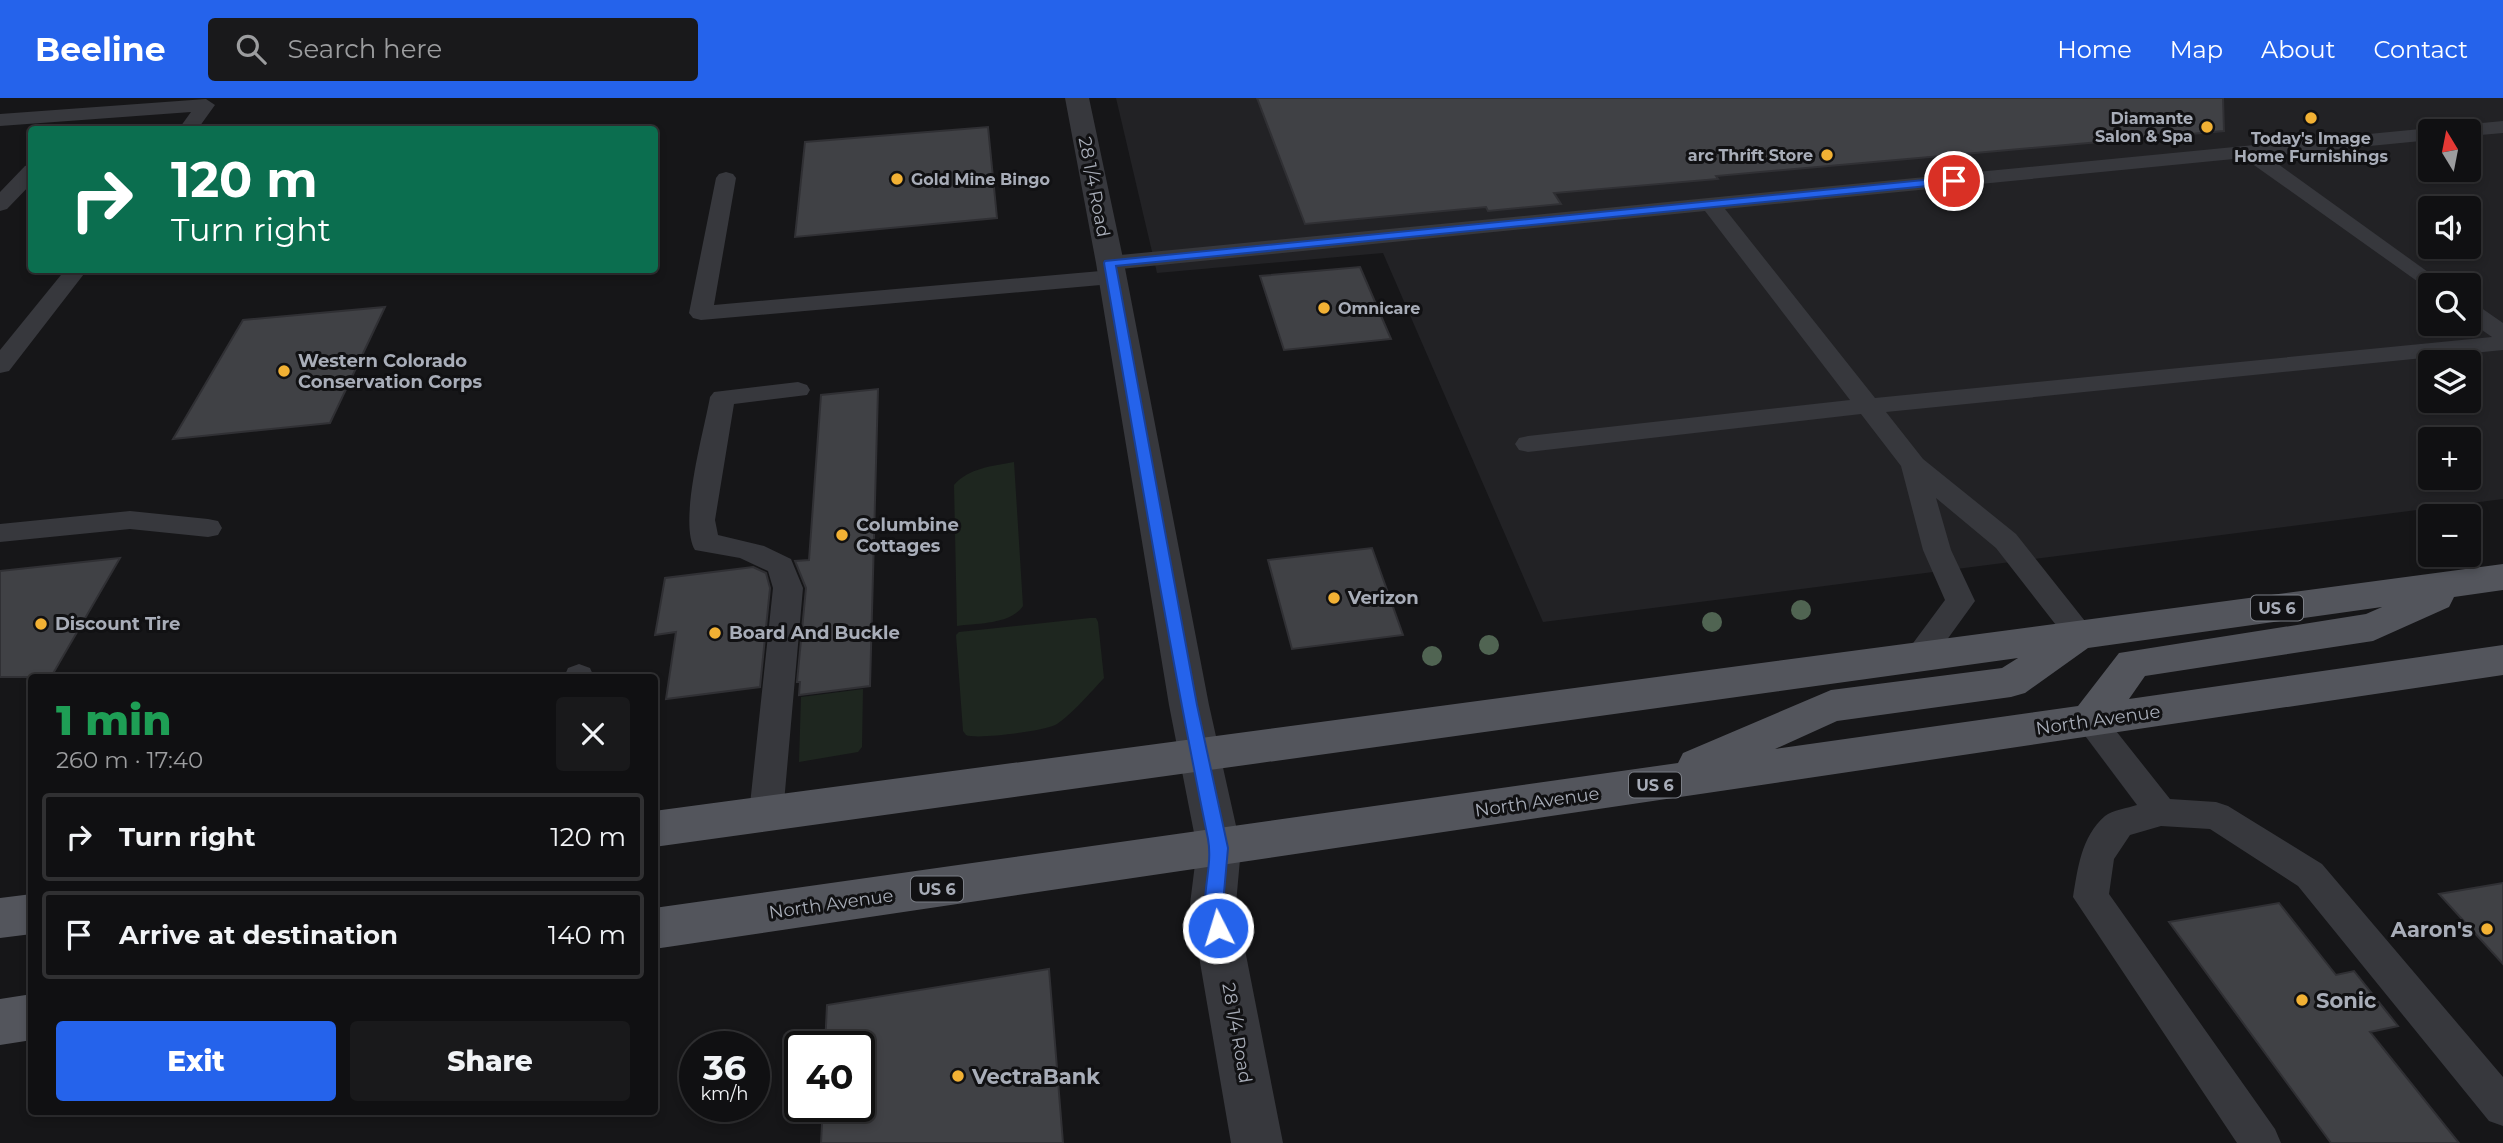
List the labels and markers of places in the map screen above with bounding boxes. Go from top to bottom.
place label: Diamante Salon & Spa [2095,109,2193,146]
marker: Today's Image Home Furnishings [2303,110,2319,126]
marker: Diamante Salon & Spa [2199,119,2215,135]
place label: Today's Image Home Furnishings [2234,129,2388,166]
place label: arc Thrift Store [1688,146,1813,165]
marker: arc Thrift Store [1819,147,1835,163]
pin [1924,151,1984,211]
place label: Gold Mine Bingo [911,170,1050,189]
marker: Gold Mine Bingo [889,171,905,187]
place label: Omnicare [1338,299,1420,318]
marker: Omnicare [1316,300,1332,316]
place label: Western Colorado Conservation Corps [298,350,483,393]
marker: Western Colorado Conservation Corps [276,363,292,379]
place label: Columbine Cottages [856,514,959,557]
marker: Columbine Cottages [834,527,850,543]
place label: Verizon [1347,587,1419,609]
marker: Verizon [1326,590,1342,606]
place label: Discount Tire [55,613,180,635]
marker: Discount Tire [33,616,49,632]
place label: Board And Buckle [729,622,900,644]
marker: Board And Buckle [707,625,723,641]
place label: Aaron's [2390,917,2473,942]
marker: Aaron's [2479,921,2495,937]
place label: Sonic [2316,988,2377,1013]
marker: Sonic [2294,992,2310,1008]
place label: VectraBank [971,1064,1100,1089]
marker: VectraBank [950,1068,966,1084]

